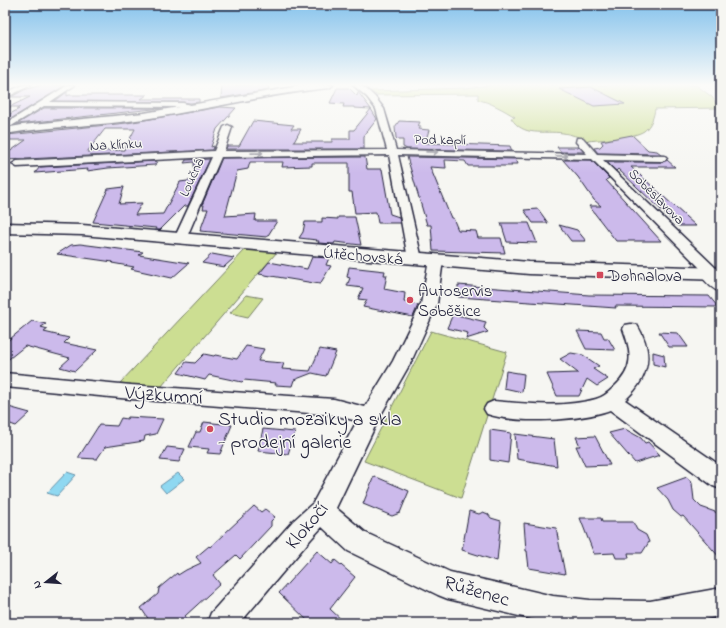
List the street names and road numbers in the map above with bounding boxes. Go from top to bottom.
street label: Pod kaplí [414,130,466,151]
street label: Na klínku [89,134,143,157]
street label: Loučná [175,155,210,200]
street label: Soběslavova [623,164,689,230]
street label: Útěchovská [322,241,404,272]
street label: Výzkumní [123,379,204,414]
street label: Klokočí [279,496,337,557]
street label: Růženec [440,569,513,616]

